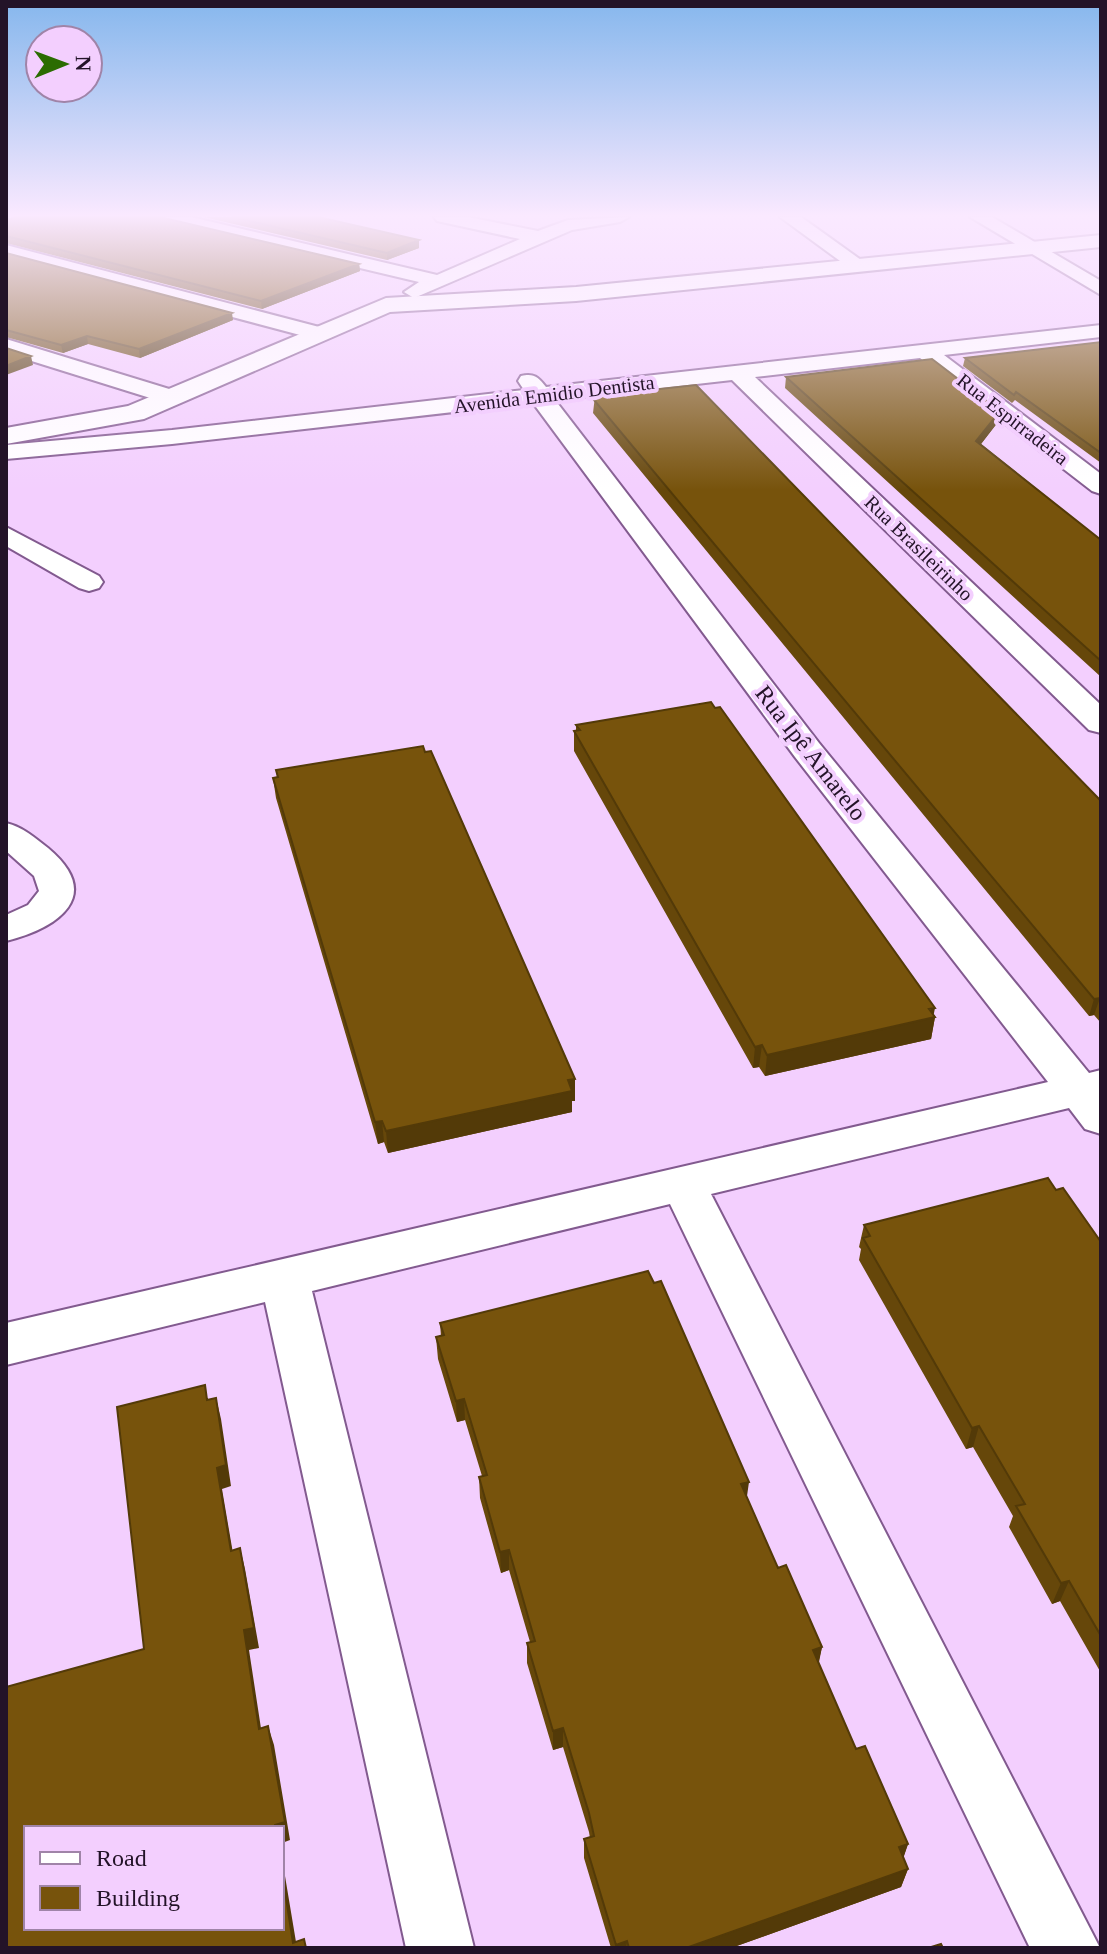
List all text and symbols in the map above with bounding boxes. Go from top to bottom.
north arrow [24,24,104,104]
text: N [71,55,96,72]
street label: Rua Espirradeira [952,369,1073,470]
street label: Avenida Emidio Dentista [453,371,656,417]
street label: Rua Brasileirinho [860,491,978,605]
street label: Rua Ipê Amarelo [750,680,872,826]
legend [24,1826,284,1930]
text: Road [96,1845,147,1871]
text: Building [96,1885,180,1911]

